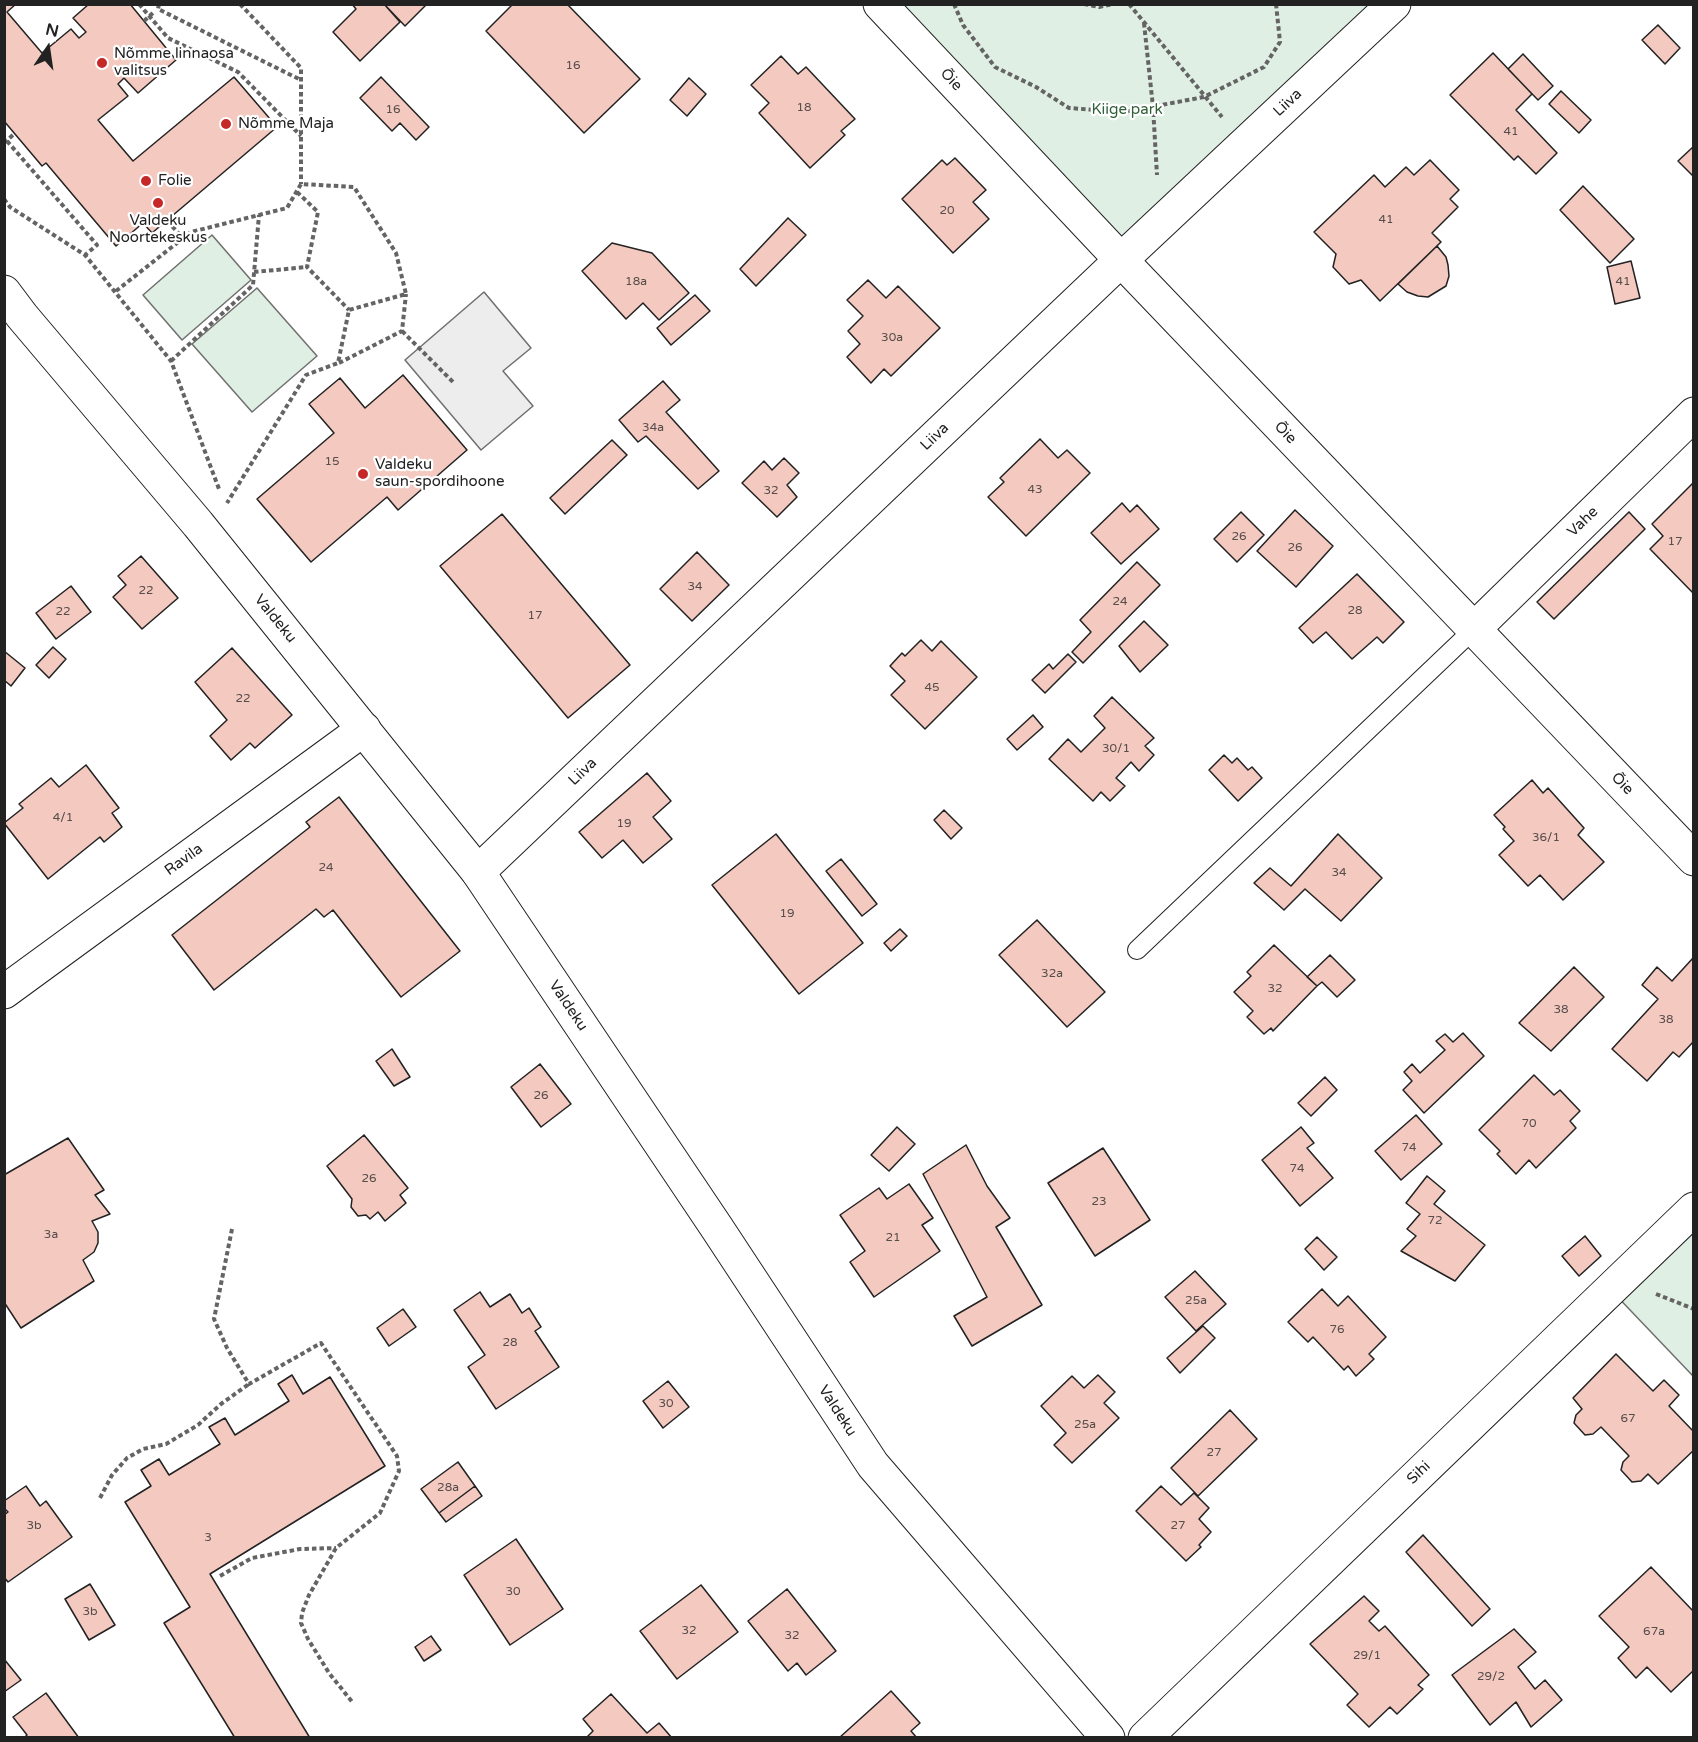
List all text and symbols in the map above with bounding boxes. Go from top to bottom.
north arrow [18,18,78,78]
text: N [44,19,61,42]
place label: Nõmme linnaosa valitsus [114,45,234,80]
marker: Nõmme linnaosa valitsus [95,56,109,70]
house number: 16 [565,59,581,73]
street label: Õie [936,65,966,95]
street label: Liiva [1270,85,1306,121]
house number: 18 [796,101,812,115]
park label: Kiige park [1091,101,1163,119]
house number: 16 [385,103,401,117]
place label: Nõmme Maja [238,115,334,133]
marker: Nõmme Maja [219,117,233,131]
house number: 41 [1503,125,1519,139]
place label: Folie [158,172,192,190]
marker: Folie [139,174,153,188]
marker: Valdeku Noortekeskus [151,196,165,210]
house number: 20 [939,204,955,218]
place label: Valdeku Noortekeskus [109,212,207,247]
house number: 41 [1378,213,1394,227]
house number: 18a [625,275,647,289]
house number: 41 [1615,275,1631,289]
house number: 30a [881,331,903,345]
street label: Õie [1270,418,1300,448]
street label: Liiva [917,419,953,455]
house number: 34a [642,421,664,435]
house number: 15 [324,455,340,469]
place label: Valdeku saun-spordihoone [375,456,504,491]
marker: Valdeku saun-spordihoone [356,467,370,481]
house number: 43 [1027,483,1043,497]
house number: 32 [763,484,779,498]
street label: Vahe [1564,503,1602,541]
house number: 26 [1231,530,1247,544]
house number: 17 [1667,535,1683,549]
house number: 26 [1287,541,1303,555]
house number: 34 [687,580,703,594]
house number: 22 [138,584,154,598]
street label: Valdeku [250,591,300,647]
house number: 24 [1112,595,1128,609]
house number: 28 [1347,604,1363,618]
house number: 22 [55,605,71,619]
house number: 17 [527,609,543,623]
house number: 45 [924,681,940,695]
house number: 22 [235,692,251,706]
house number: 30/1 [1102,742,1130,756]
street label: Liiva [565,754,601,790]
street label: Õie [1607,769,1637,799]
house number: 4/1 [53,811,73,825]
house number: 19 [616,817,632,831]
house number: 36/1 [1532,831,1560,845]
street label: Ravila [161,840,207,880]
house number: 24 [318,861,334,875]
house number: 34 [1331,866,1347,880]
house number: 19 [779,907,795,921]
house number: 32a [1041,967,1063,981]
street label: Valdeku [545,977,591,1035]
house number: 32 [1267,982,1283,996]
house number: 38 [1553,1003,1569,1017]
house number: 38 [1658,1013,1674,1027]
house number: 26 [533,1089,549,1103]
house number: 70 [1521,1117,1537,1131]
house number: 74 [1401,1141,1417,1155]
house number: 74 [1289,1162,1305,1176]
house number: 26 [361,1172,377,1186]
house number: 23 [1091,1195,1107,1209]
house number: 72 [1427,1214,1443,1228]
house number: 3a [44,1228,58,1242]
house number: 21 [885,1231,901,1245]
house number: 25a [1185,1294,1207,1308]
house number: 76 [1329,1323,1345,1337]
house number: 28 [502,1336,518,1350]
street label: Valdeku [814,1382,860,1440]
house number: 30 [658,1397,674,1411]
house number: 67 [1620,1412,1636,1426]
house number: 25a [1074,1418,1096,1432]
house number: 27 [1206,1446,1222,1460]
street label: Sihi [1404,1458,1434,1488]
house number: 28a [437,1481,459,1495]
house number: 3b [26,1519,42,1533]
house number: 27 [1170,1519,1186,1533]
house number: 3 [204,1531,212,1545]
house number: 30 [505,1585,521,1599]
house number: 3b [82,1605,98,1619]
house number: 32 [681,1624,697,1638]
house number: 67a [1643,1625,1665,1639]
house number: 32 [784,1629,800,1643]
house number: 29/1 [1353,1649,1381,1663]
house number: 29/2 [1477,1670,1505,1684]

